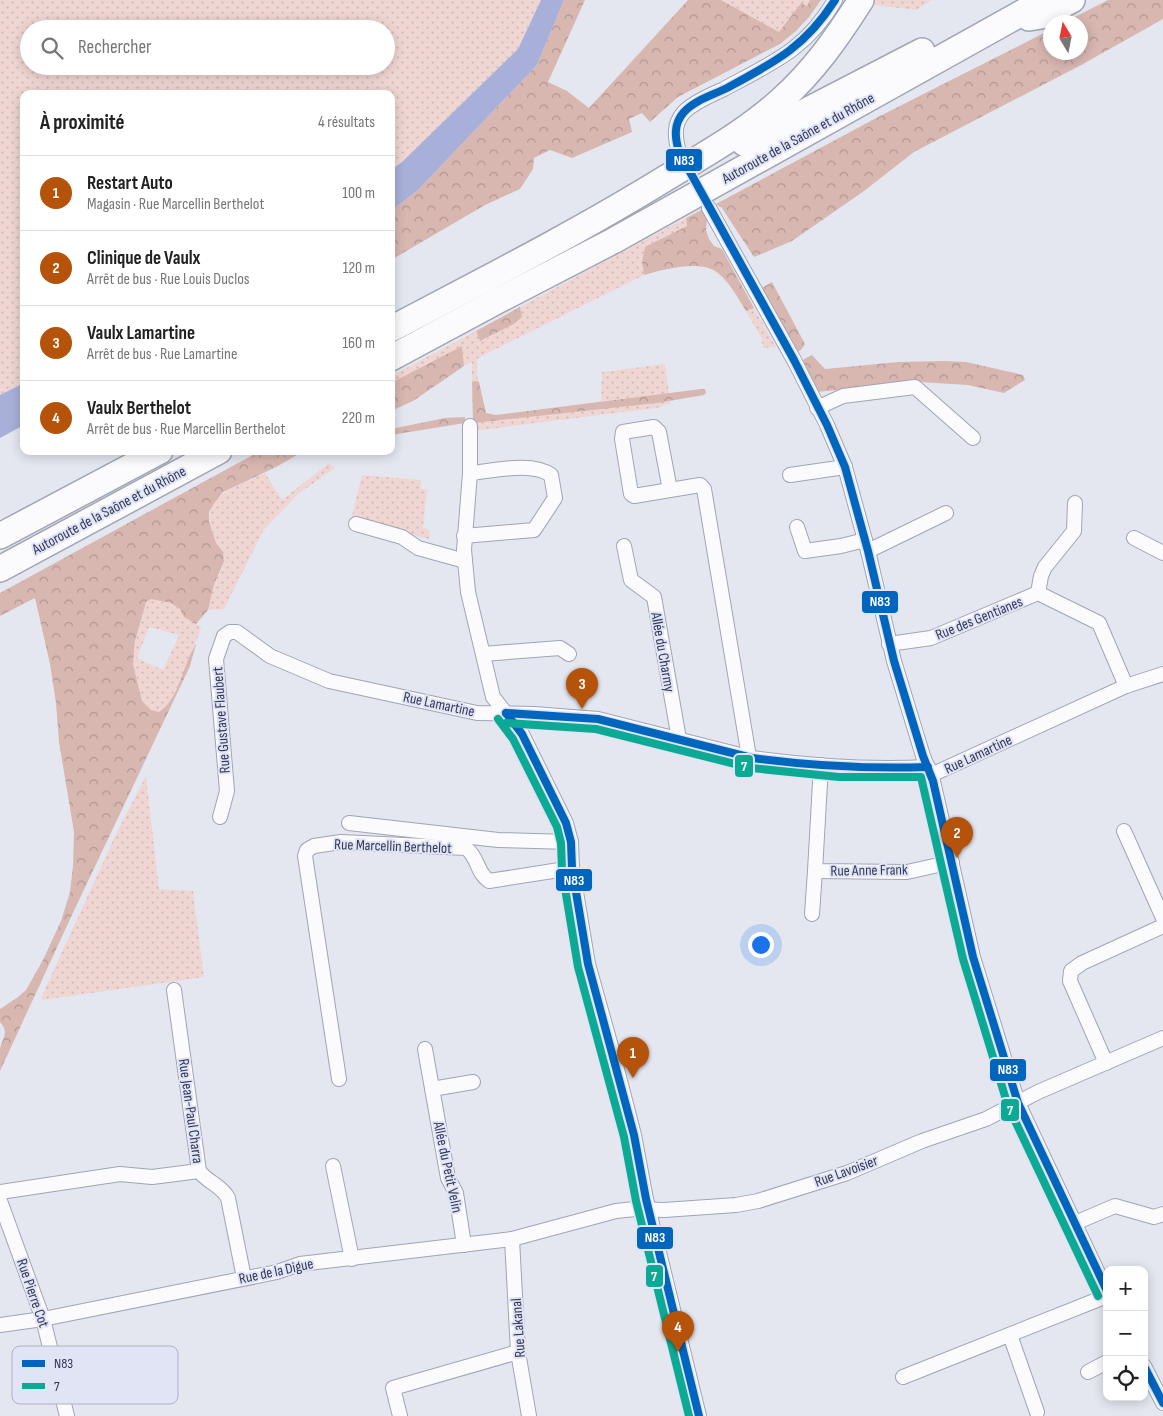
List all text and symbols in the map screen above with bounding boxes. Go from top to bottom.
north arrow [1043,15,1088,60]
search box [20,20,395,75]
icon: search [38,34,66,62]
text: Rechercher [78,36,152,59]
street label: Autoroute de la Saône et du Rhône [718,89,878,189]
text: À proximité [40,110,125,135]
text: 4 résultats [318,113,375,132]
line badge: N83 [665,148,703,172]
text: N83 [674,152,694,169]
text: Restart Auto [87,172,173,195]
text: 1 [53,184,59,203]
text: 100 m [342,184,375,203]
text: Magasin · Rue Marcellin Berthelot [87,195,264,214]
text: Clinique de Vaulx [87,247,201,270]
text: 2 [52,259,60,278]
text: 120 m [343,259,375,278]
text: Arrêt de bus · Rue Louis Duclos [87,270,250,289]
text: Vaulx Lamartine [87,322,195,345]
text: 3 [52,334,60,353]
text: 160 m [342,334,375,353]
text: Arrêt de bus · Rue Lamartine [87,345,237,364]
text: Vaulx Berthelot [87,397,191,420]
text: 4 [52,409,60,428]
text: 220 m [342,409,375,428]
text: Arrêt de bus · Rue Marcellin Berthelot [87,420,285,439]
street label: Autoroute de la Saône et du Rhône [28,462,189,560]
line badge: N83 [861,590,899,614]
street label: Rue des Gentianes [933,592,1026,645]
text: N83 [870,593,890,610]
street label: Allée du Charmy [646,610,679,694]
street label: Rue Gustave Flaubert [208,666,235,774]
pin: 3 [566,668,598,709]
street label: Rue Lamartine [401,688,476,721]
street label: Rue Lamartine [941,730,1015,778]
line badge: 7 [734,754,754,778]
text: 7 [741,758,748,775]
pin: 2 [941,817,973,858]
street label: Rue Marcellin Berthelot [334,835,453,858]
street label: Rue Anne Frank [830,860,908,881]
line badge: N83 [555,868,593,892]
text: N83 [564,872,584,889]
your location [748,932,774,958]
pin: 1 [617,1037,649,1078]
street label: Rue Jean-Paul Charra [174,1058,207,1165]
line badge: N83 [989,1058,1027,1082]
text: N83 [998,1061,1018,1078]
line badge: 7 [1000,1098,1020,1122]
text: 7 [1007,1102,1014,1119]
street label: Allée du Petit Velin [428,1119,466,1214]
street label: Rue Lavoisier [812,1151,881,1192]
line badge: N83 [636,1226,674,1250]
text: N83 [645,1229,665,1246]
street label: Rue de la Digue [237,1254,315,1289]
street label: Rue Pierre Cot [12,1256,53,1330]
line badge: 7 [645,1264,664,1288]
map controls [1103,1266,1148,1401]
button: + [1103,1266,1148,1311]
text: 7 [651,1268,658,1285]
street label: Rue Lakanal [507,1298,530,1358]
pin: 4 [662,1311,694,1352]
button: − [1103,1311,1148,1356]
legend [12,1346,178,1404]
text: N83 [54,1355,73,1372]
button: locate [1103,1356,1148,1401]
text: 7 [54,1378,60,1395]

